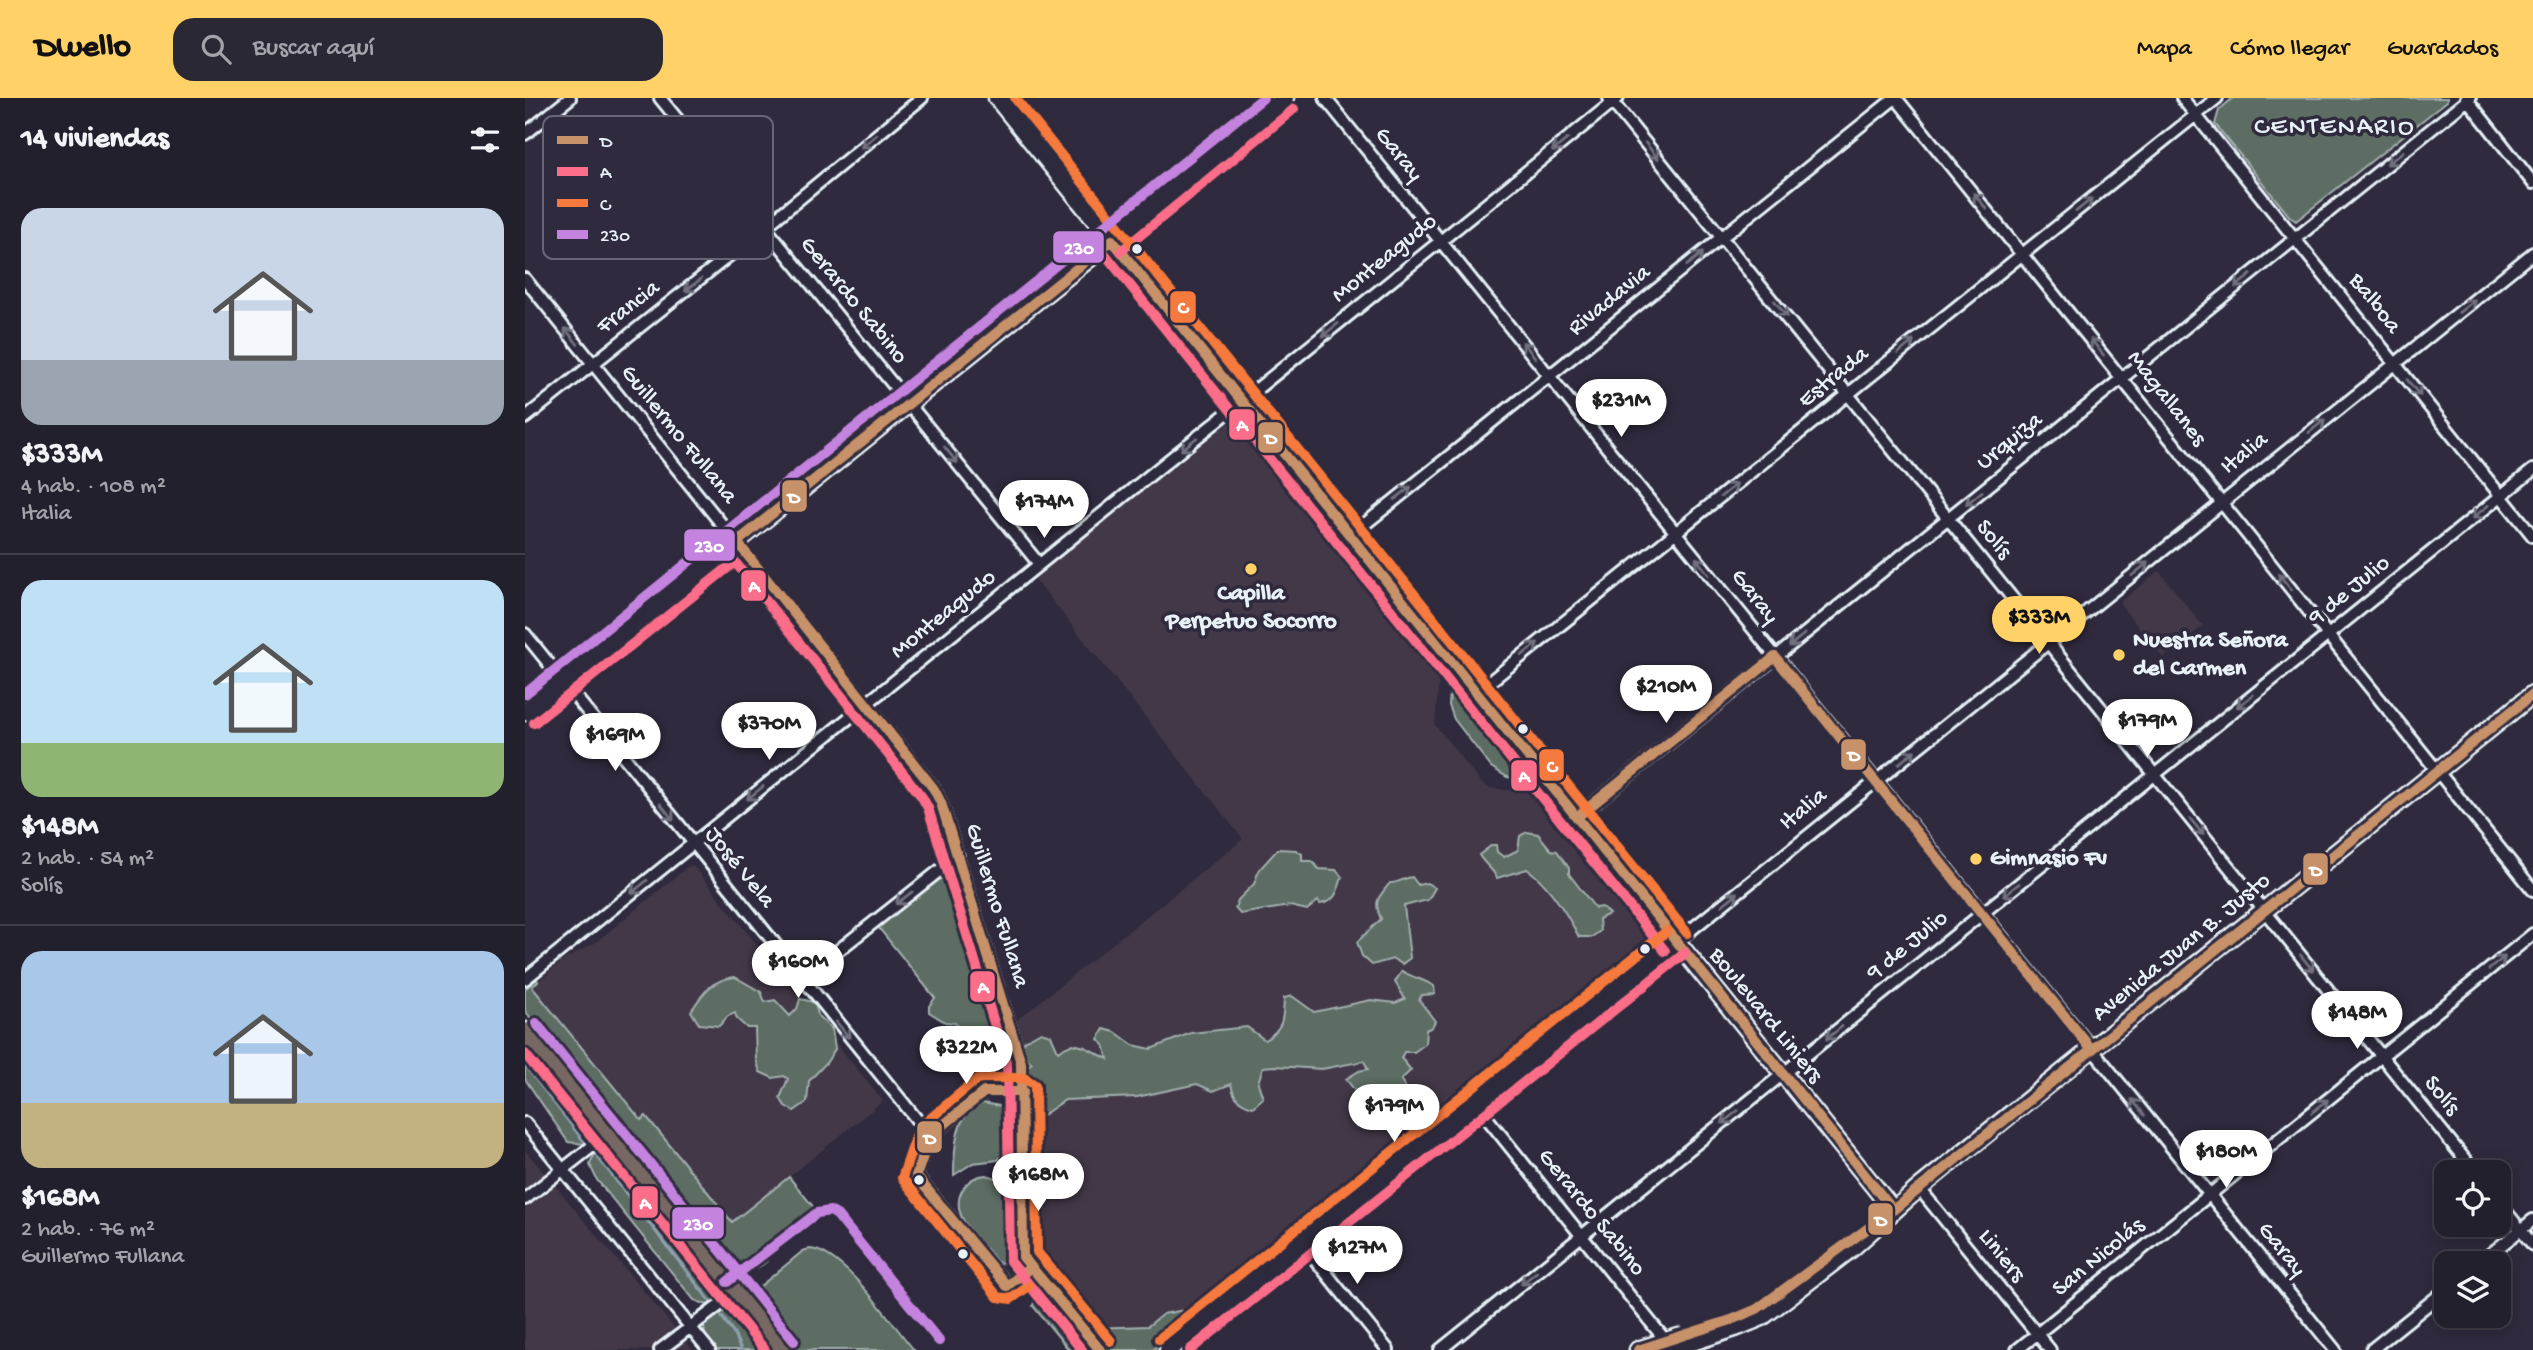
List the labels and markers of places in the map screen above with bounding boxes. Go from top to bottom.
unlabelled marker [1130,242,1144,256]
pin: $231M [1572,380,1670,439]
pin: $174M [995,480,1093,540]
marker: Capilla Perpetuo Socorro [1243,561,1259,577]
place label: Capilla Perpetuo Socorro [1163,580,1337,637]
pin: $333M [1990,596,2088,656]
place label: Nuestra Señora del Carmen [2133,627,2289,684]
marker: Nuestra Señora del Carmen [2111,647,2127,663]
pin: $210M [1617,666,1715,725]
pin: $179M [2098,700,2196,759]
pin: $370M [720,702,818,762]
pin: $169M [566,714,664,773]
unlabelled marker [1516,722,1530,736]
place label: Gimnasio Fv [1990,845,2108,874]
marker: Gimnasio Fv [1968,851,1984,867]
pin: $160M [749,940,847,1000]
unlabelled marker [1638,942,1652,956]
pin: $148M [2308,992,2406,1051]
pin: $322M [917,1026,1015,1086]
pin: $179M [1345,1084,1443,1144]
pin: $180M [2177,1130,2275,1190]
pin: $168M [989,1154,1087,1213]
unlabelled marker [912,1173,926,1187]
pin: $127M [1308,1226,1406,1286]
unlabelled marker [956,1247,970,1261]

